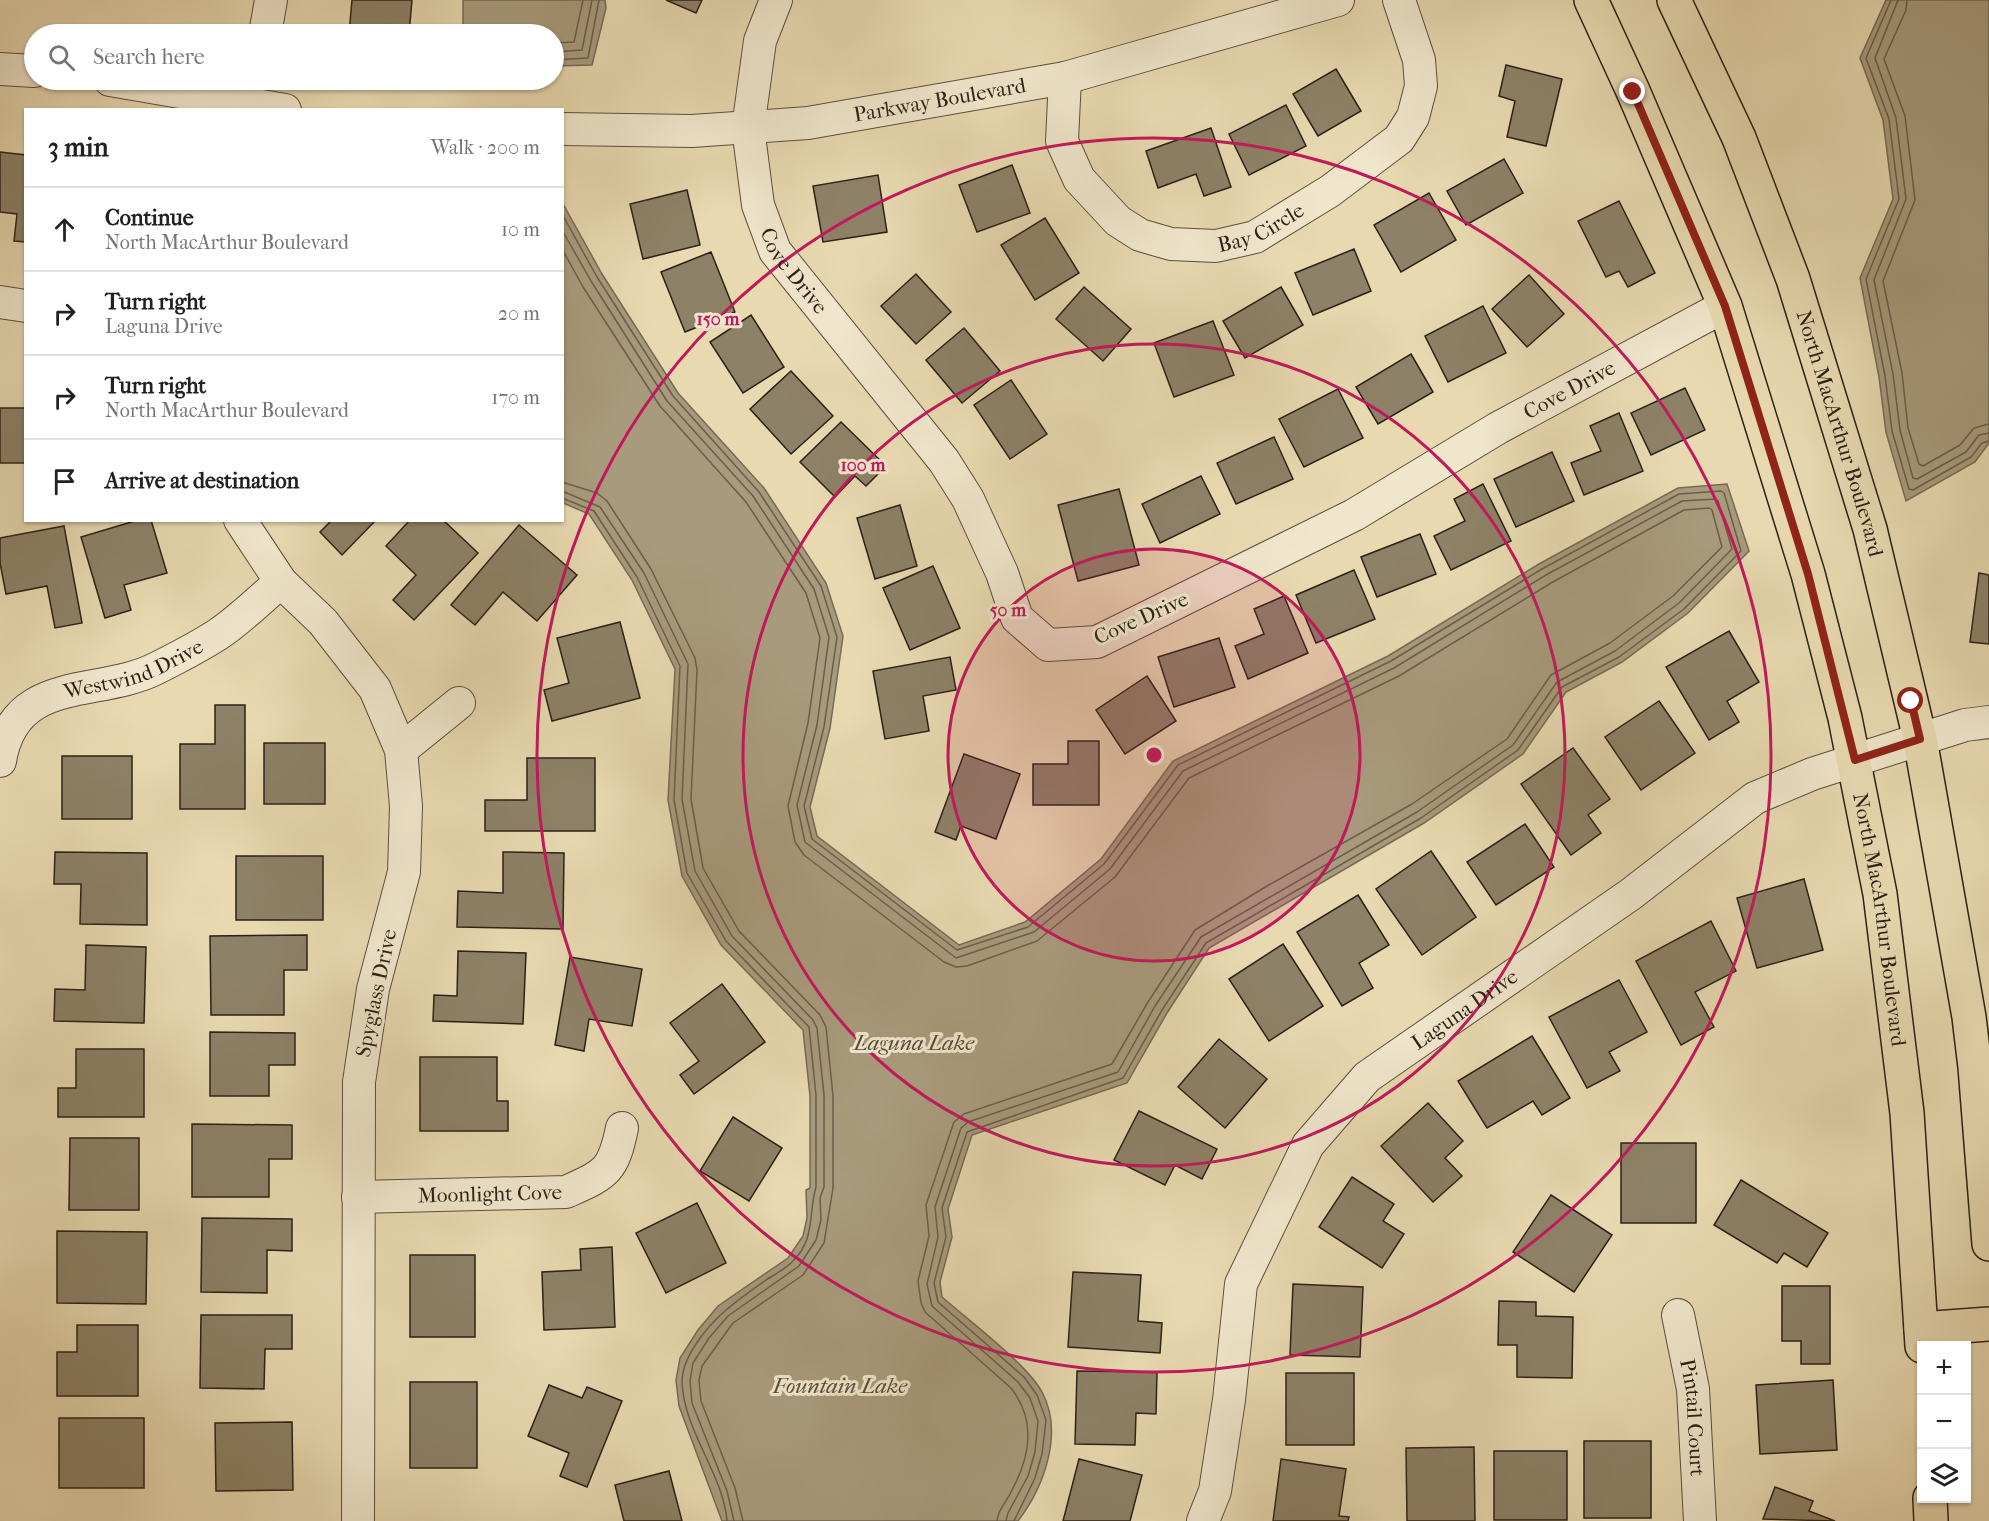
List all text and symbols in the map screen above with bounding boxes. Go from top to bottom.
search box [24,24,564,90]
icon: search [45,41,78,74]
text: Search here [93,44,205,70]
street label: Parkway Boulevard [852,73,1028,127]
route end [1619,78,1645,104]
text: 3 min [48,132,109,163]
text: Walk · 200 m [431,136,540,159]
street label: Bay Circle [1215,198,1308,257]
text: Continue [105,205,194,231]
icon: ahead [48,213,81,246]
text: 10 m [501,218,540,241]
street label: Cove Drive [755,224,833,318]
text: North MacArthur Boulevard [105,231,349,254]
text: Turn right [105,289,206,315]
icon: right [48,297,81,330]
text: 20 m [498,302,540,325]
street label: North MacArthur Boulevard [1791,307,1888,560]
text: 150 m [697,309,740,330]
text: Laguna Drive [105,315,223,338]
street label: Cove Drive [1519,355,1619,424]
text: Turn right [105,373,206,399]
icon: right [48,381,81,414]
text: 170 m [491,386,540,409]
text: North MacArthur Boulevard [105,399,349,422]
text: 100 m [840,455,887,476]
icon: arrive [48,465,81,498]
text: Arrive at destination [105,468,299,494]
street label: Cove Drive [1090,587,1192,649]
text: 50 m [990,600,1027,621]
street label: Westwind Drive [60,634,207,704]
route start [1897,687,1923,713]
centre of rings [1144,745,1164,765]
street label: North MacArthur Boulevard [1848,791,1911,1048]
street label: Spyglass Drive [351,927,401,1059]
street label: Laguna Drive [1407,964,1522,1054]
water label: Laguna Lake [852,1030,975,1056]
street label: Moonlight Cove [418,1180,562,1208]
map controls [1917,1341,1971,1503]
button: + [1917,1341,1971,1395]
street label: Pintail Court [1675,1357,1710,1477]
water label: Fountain Lake [772,1373,908,1399]
button: − [1917,1395,1971,1449]
button: layers [1917,1449,1971,1503]

